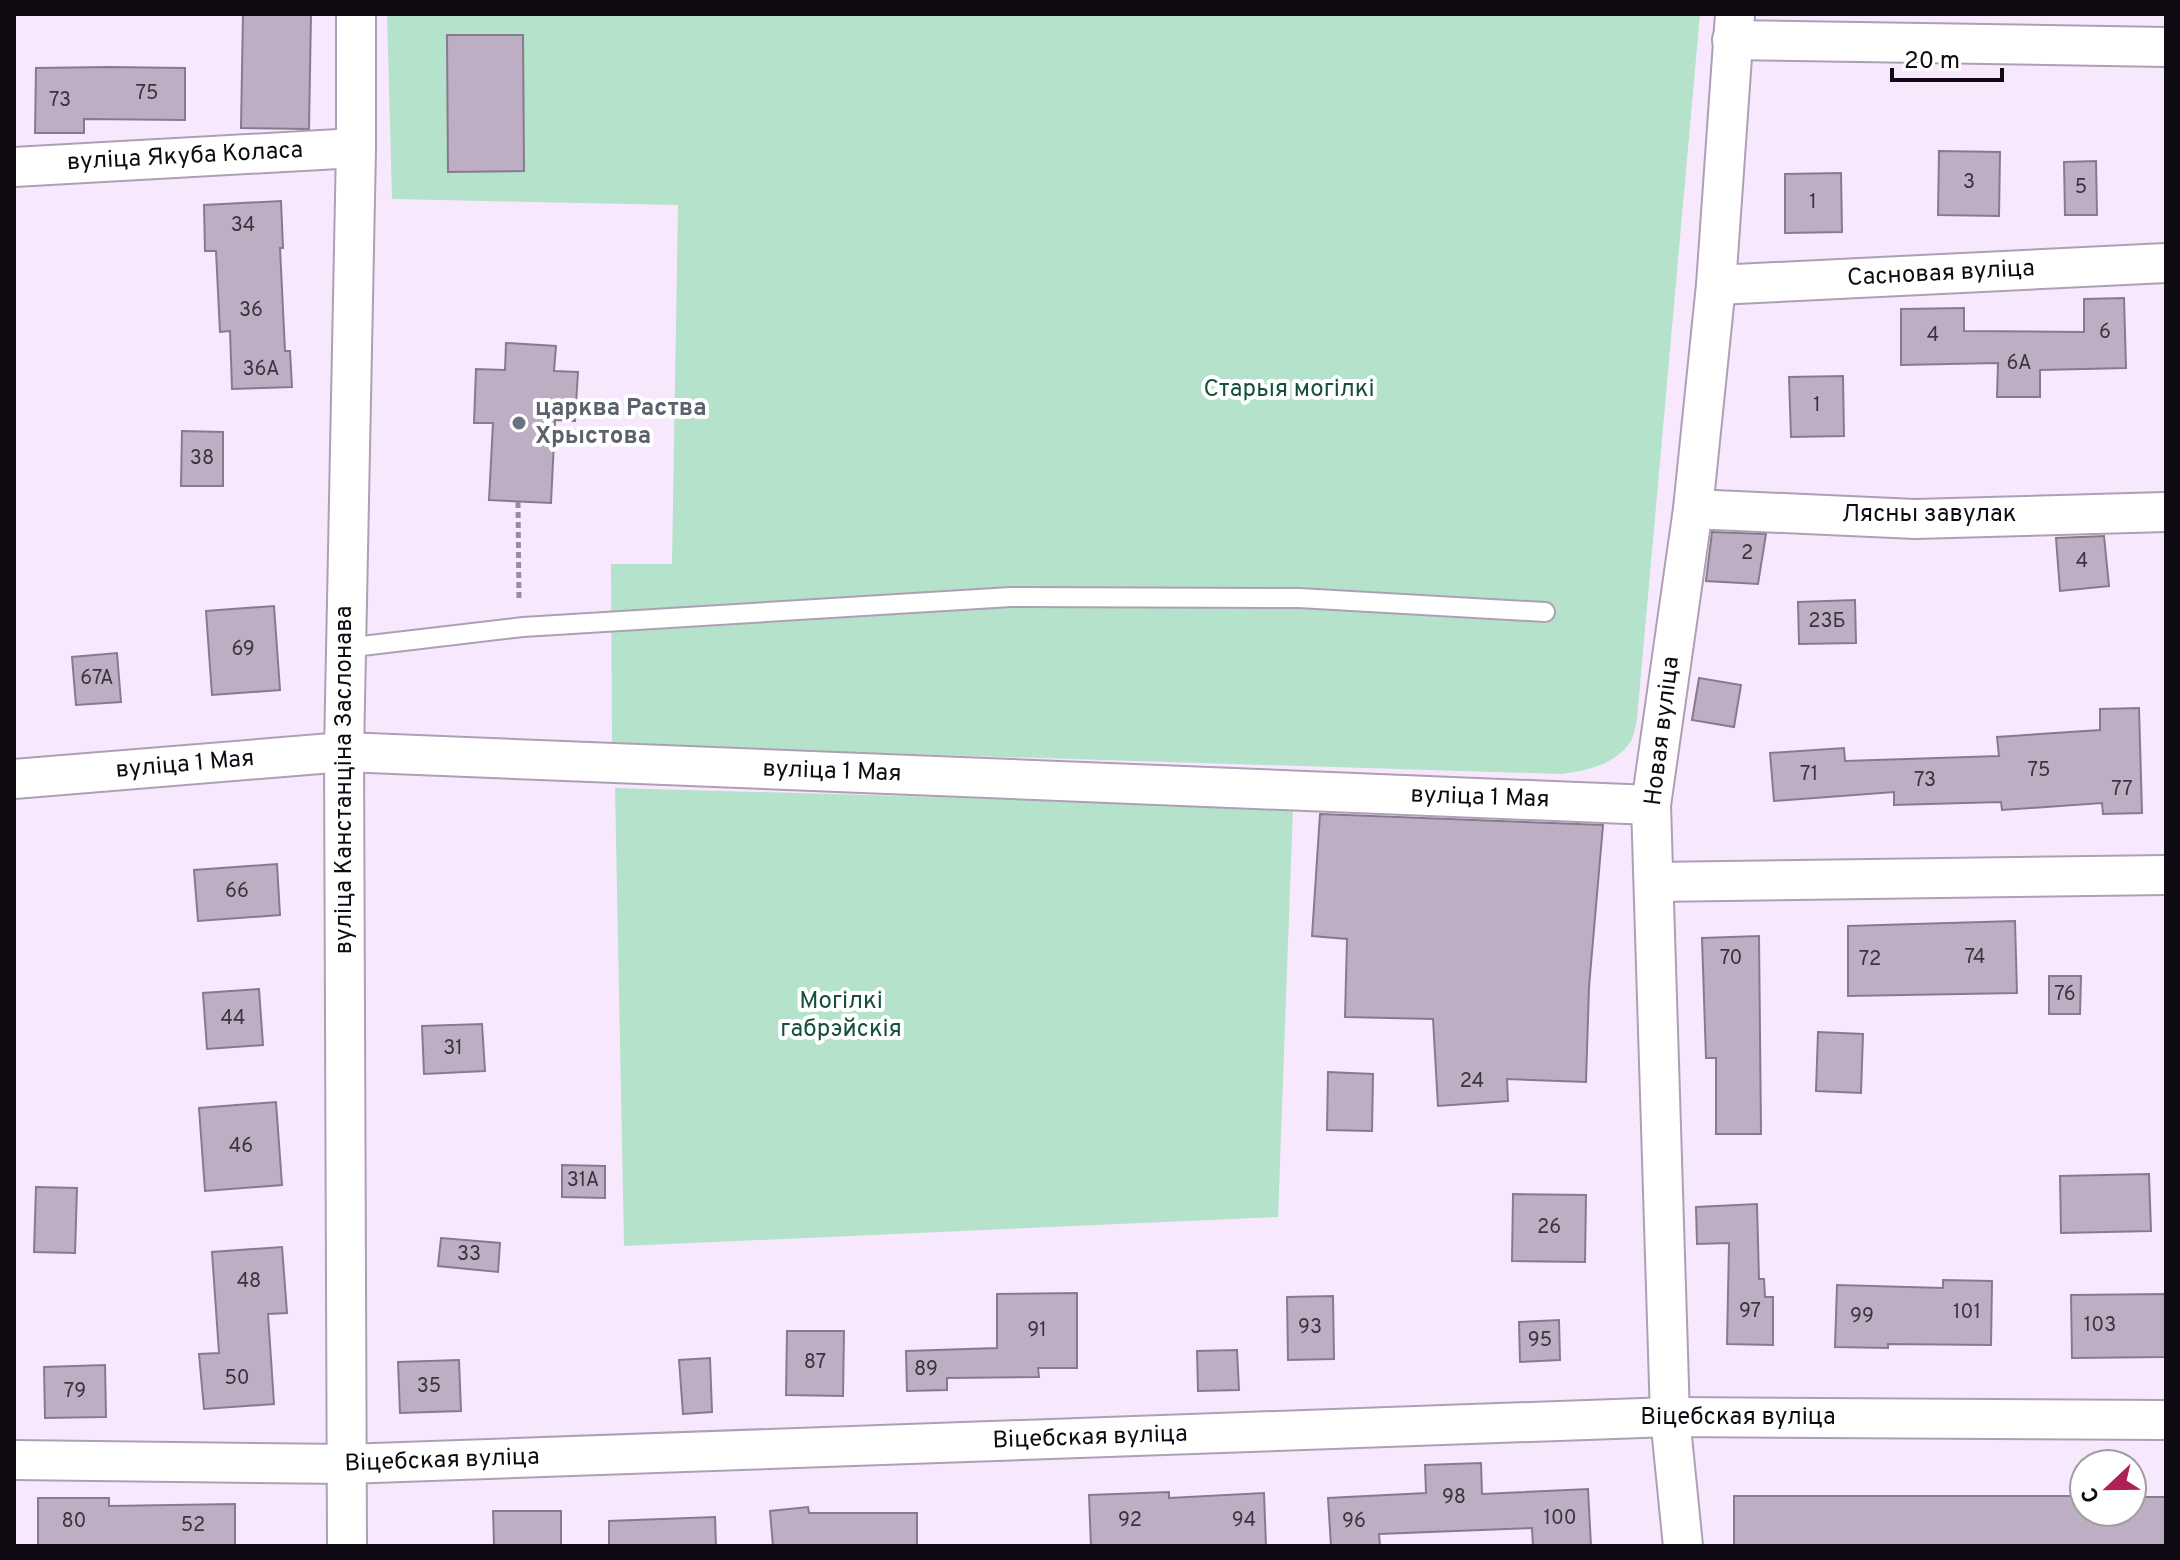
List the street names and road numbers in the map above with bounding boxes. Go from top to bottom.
street label: вуліца Якуба Коласа [66,136,304,178]
street label: Сасновая вуліца [1846,254,2036,294]
street label: Лясны завулак [1841,500,2017,530]
street label: вуліца Канстанціна Заслонава [330,606,360,954]
street label: Новая вуліца [1639,655,1687,807]
street label: вуліца 1 Мая [114,744,256,786]
street label: вуліца 1 Мая [762,755,902,789]
street label: вуліца 1 Мая [1410,781,1550,815]
street label: Віцебская вуліца [1640,1403,1836,1433]
street label: Віцебская вуліца [992,1420,1188,1456]
street label: Віцебская вуліца [344,1443,540,1479]

